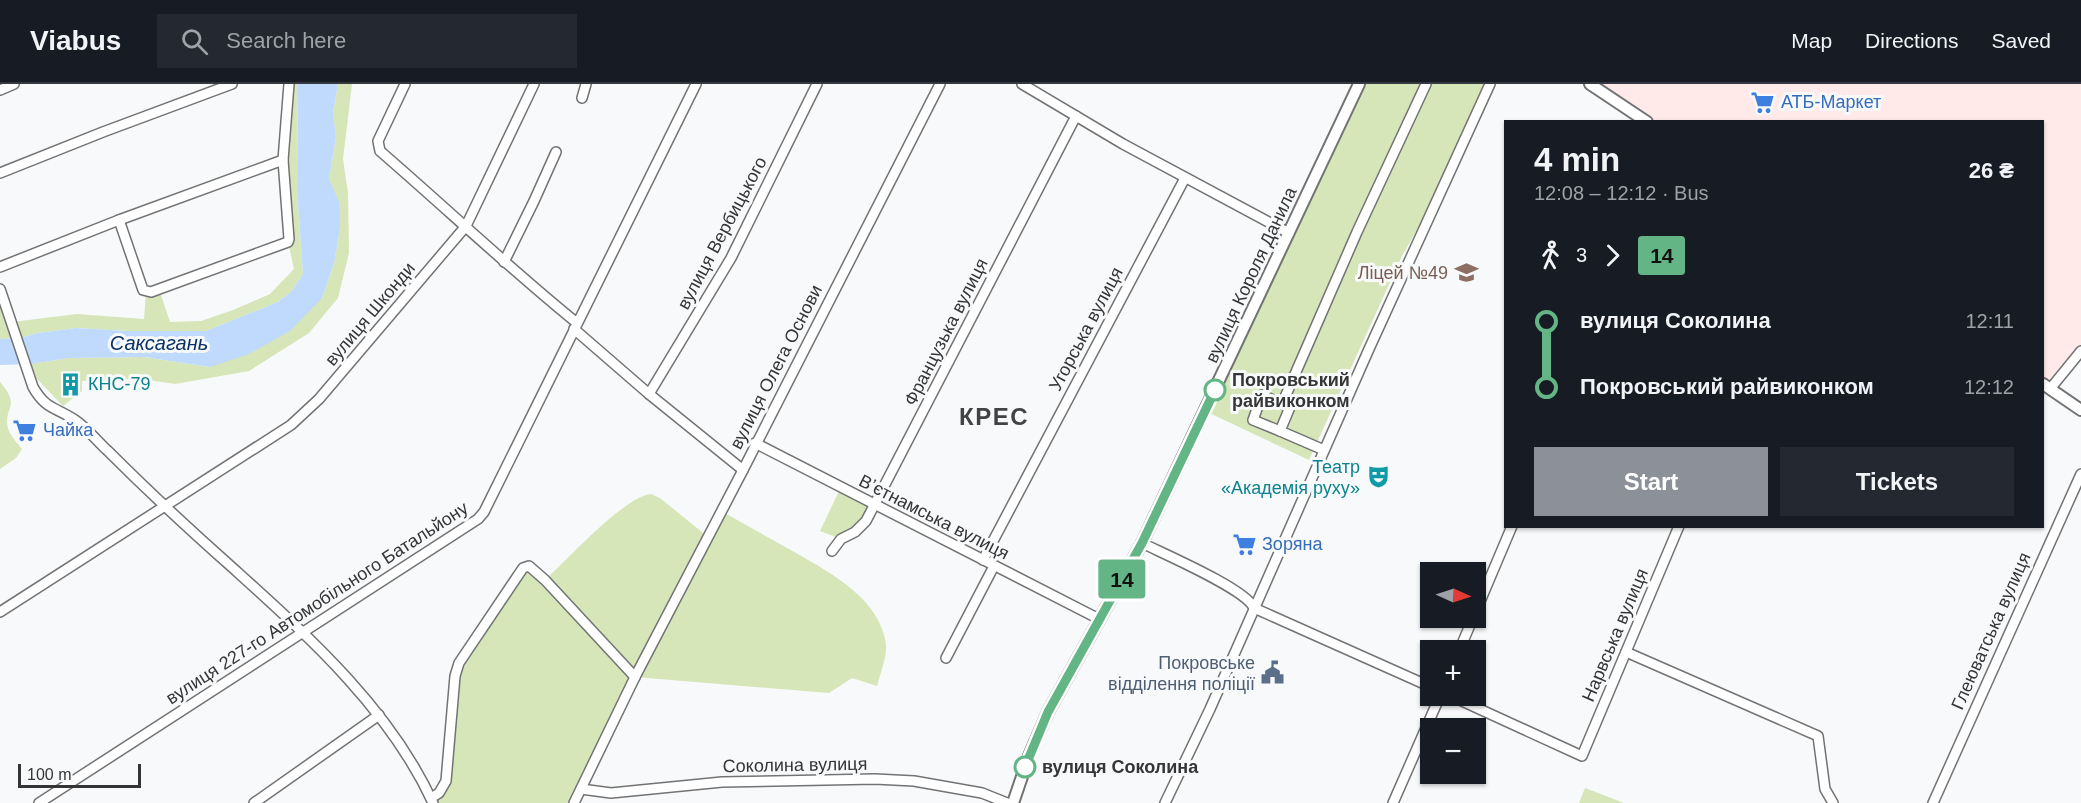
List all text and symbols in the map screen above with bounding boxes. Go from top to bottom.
search box [157,14,577,68]
text: Viabus [30,25,121,56]
icon: search [178,25,211,58]
text: Search here [226,28,346,53]
text: Map [1791,29,1832,52]
text: Directions [1865,29,1958,52]
text: Saved [1991,29,2051,52]
supermarket icon: АТБ-Маркет [1750,89,1776,115]
place label: АТБ-Маркет [1781,92,1881,112]
text: 4 min [1534,141,1620,178]
street label: вулиця Вербицького [673,153,771,313]
text: 26 ₴ [1969,158,2014,183]
text: 12:08 – 12:12 · Bus [1534,182,1709,204]
street label: вулиця Короля Данила [1201,183,1301,366]
icon: walk [1534,239,1567,272]
icon: forward [1596,239,1629,272]
text: 3 [1576,244,1587,266]
text: 14 [1650,244,1673,267]
street label: Французька вулиця [900,255,992,409]
street label: вулиця Шконди [321,258,419,370]
school or university icon: Ліцей №49 [1453,260,1479,286]
place label: Ліцей №49 [1358,263,1448,283]
street label: Угорська вулиця [1045,264,1127,394]
street label: вулиця Олега Основи [726,282,826,452]
text: вулиця Соколина [1580,308,1771,333]
text: 12:11 [1965,310,2014,332]
water label: Саксагань [110,332,208,354]
place label: Покровський райвиконком [1232,370,1350,411]
building icon: КНС-79 [57,371,83,397]
place label: КНС-79 [88,374,151,394]
text: Покровський райвиконком [1580,374,1874,399]
text: 12:12 [1964,376,2014,398]
marker: Покровський райвиконком [1204,379,1226,401]
district label: КРЕС [959,403,1029,430]
supermarket icon: Чайка [12,417,38,443]
place label: Чайка [43,420,94,440]
button: Start [1534,447,1768,516]
button: Tickets [1780,447,2014,516]
place label: Театр «Академія руху» [1221,457,1360,498]
theatre icon: Театр «Академія руху» [1365,464,1391,490]
street label: Вʼєтнамська вулиця [856,470,1012,564]
street label: вулиця 227-го Автомобільного Батальйону [162,498,472,708]
supermarket icon: Зоряна [1231,531,1257,557]
place label: Зоряна [1262,534,1323,554]
street label: Глеюватська вулиця [1947,549,2035,713]
line badge: 14 [1095,560,1149,598]
north arrow [1420,562,1486,628]
map controls [1420,562,1486,784]
street label: Нарвська вулиця [1578,566,1652,704]
text: 14 [1110,568,1134,591]
button: + [1420,640,1486,706]
place label: Покровське відділення поліції [1108,653,1255,694]
public building icon: Покровське відділення поліції [1260,660,1286,686]
button: − [1420,718,1486,784]
street label: Соколина вулиця [723,754,867,776]
marker: вулиця Соколина [1014,756,1036,778]
place label: вулиця Соколина [1042,757,1199,777]
scale bar [18,761,141,788]
text: 100 m [27,766,71,783]

